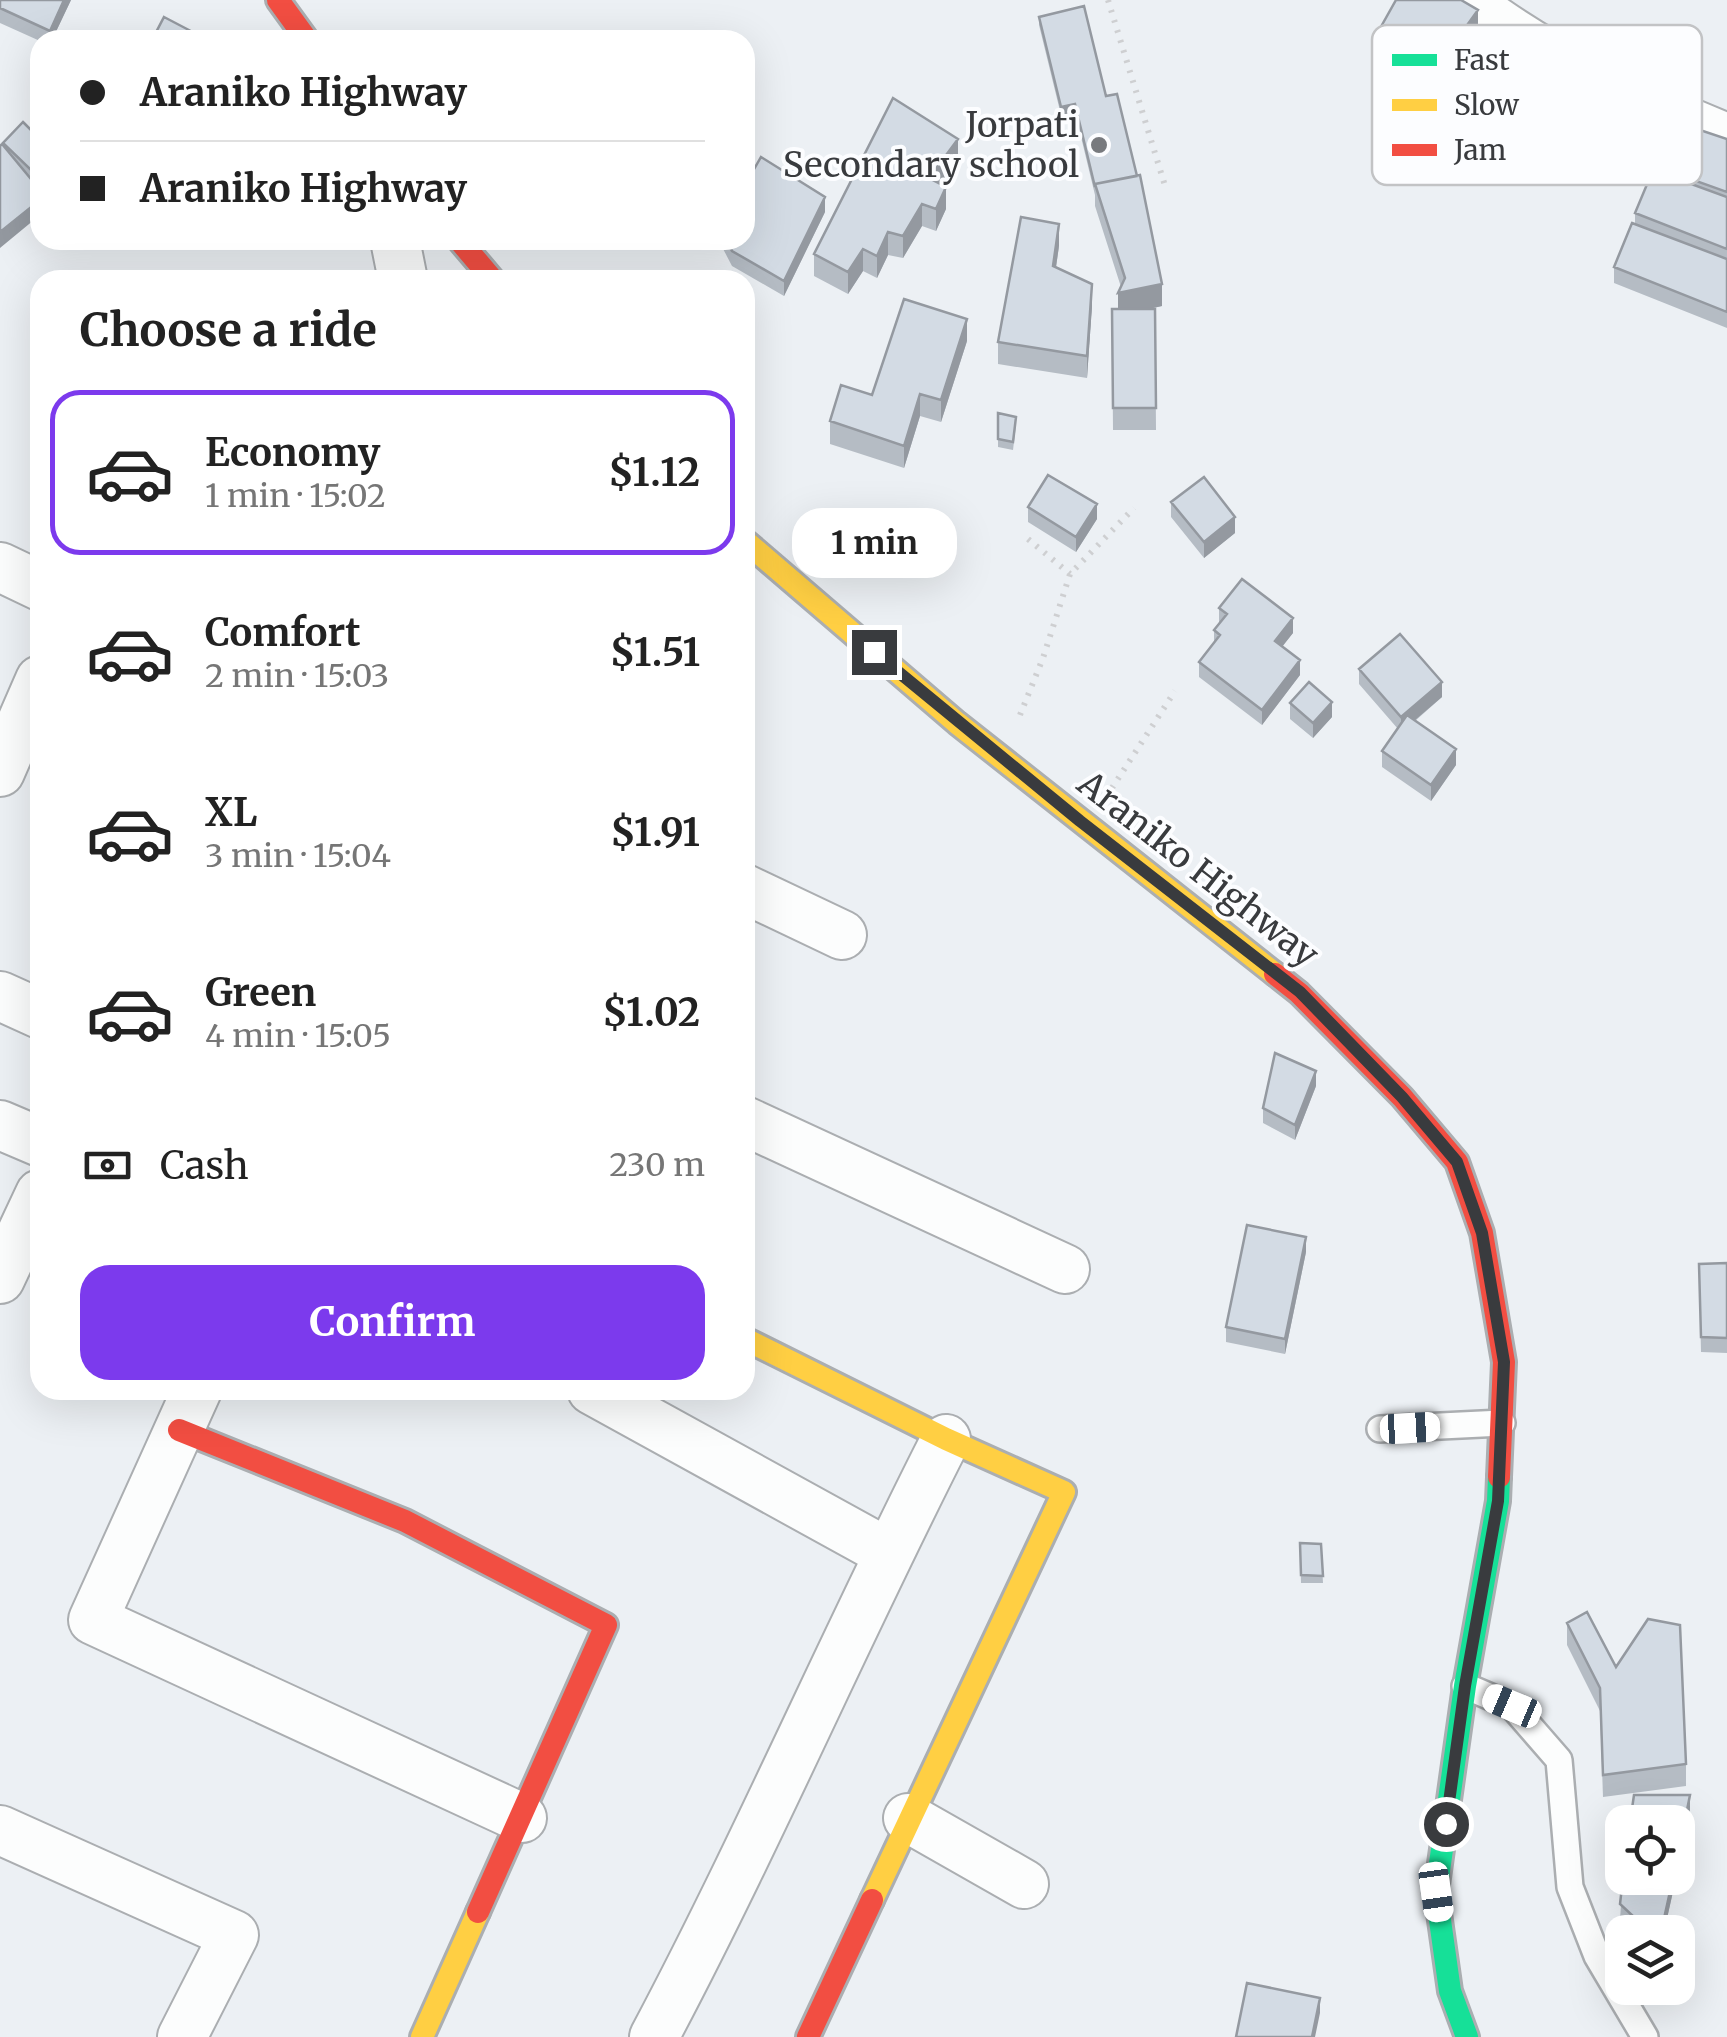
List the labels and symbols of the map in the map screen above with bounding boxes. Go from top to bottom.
legend [1372,25,1702,185]
text: Fast [1454,42,1510,78]
text: Slow [1454,87,1519,123]
place label: Jorpati Secondary school [783,103,1079,187]
text: Jam [1453,132,1507,168]
marker: Jorpati Secondary school [1088,134,1110,156]
callout: 1 min [792,507,956,577]
route end [852,630,897,675]
street label: Araniko Highway [1068,761,1328,977]
car [1379,1411,1441,1445]
car [1479,1680,1545,1732]
route start [1424,1802,1469,1847]
car [1417,1860,1455,1924]

